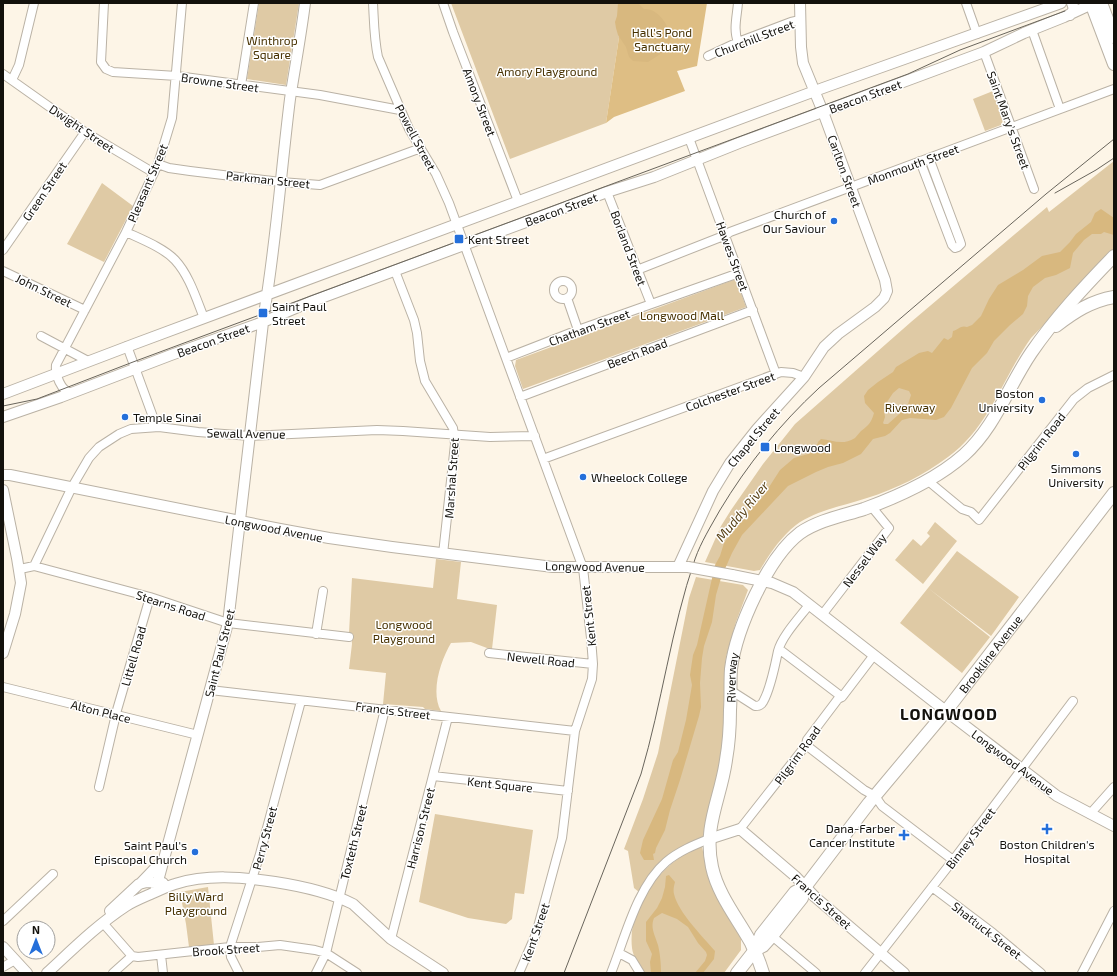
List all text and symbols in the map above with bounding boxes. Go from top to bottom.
street label: Churchill Street [712,16,796,60]
park label: Hall's Pond Sanctuary [632,25,692,53]
park label: Winthrop Square [246,33,298,61]
park label: Amory Playground [497,64,597,78]
street label: Amory Street [461,66,500,138]
street label: Saint Mary's Street [985,69,1033,171]
street label: Browne Street [180,70,260,94]
street label: Beacon Street [827,76,904,116]
street label: Dwight Street [47,101,117,155]
street label: Powell Street [393,102,440,173]
street label: Carlton Street [825,133,865,210]
street label: Pleasant Street [124,141,170,224]
street label: Monmouth Street [865,141,961,187]
street label: Green Street [19,159,69,223]
street label: Parkman Street [225,168,311,190]
street label: Beacon Street [523,189,600,229]
place label: Church of Our Saviour [763,207,826,235]
street label: Borland Street [608,209,650,288]
marker: Church of Our Saviour [829,216,839,226]
street label: Hawes Street [714,219,752,293]
place label: Kent Street [468,232,529,246]
marker: Kent Street [453,233,465,245]
street label: John Street [14,270,75,310]
place label: Saint Paul Street [272,299,327,327]
street label: Chatham Street [547,306,632,348]
marker: Saint Paul Street [257,307,269,319]
park label: Longwood Mall [640,308,724,322]
street label: Beacon Street [175,320,252,360]
street label: Beech Road [605,335,669,371]
street label: Colchester Street [683,368,777,414]
place label: Boston University [979,386,1035,414]
marker: Boston University [1037,395,1047,405]
park label: Riverway [885,400,936,414]
street label: Chapel Street [724,404,782,469]
place label: Temple Sinai [133,410,201,424]
street label: Pilgrim Road [1014,410,1068,472]
marker: Temple Sinai [120,412,130,422]
street label: Sewall Avenue [206,425,286,441]
street label: Marshal Street [441,437,461,519]
place label: Longwood [774,440,831,454]
marker: Longwood [759,441,771,453]
marker: Simmons University [1071,449,1081,459]
place label: Simmons University [1048,461,1104,489]
place label: Wheelock College [591,470,687,484]
marker: Wheelock College [578,472,588,482]
water label: Muddy River [712,477,772,544]
street label: Longwood Avenue [224,512,324,544]
street label: Nessel Way [839,530,889,590]
street label: Longwood Avenue [545,558,645,574]
street label: Kent Street [578,585,598,647]
street label: Stearns Road [134,587,208,623]
street label: Saint Paul Street [201,607,237,698]
street label: Brookline Avenue [956,612,1024,696]
park label: Longwood Playground [373,617,435,645]
street label: Littell Road [118,624,148,688]
street label: Newell Road [506,648,576,670]
street label: Riverway [723,650,741,703]
street label: Alton Place [70,697,132,725]
street label: Francis Street [355,698,432,722]
district label: LONGWOOD [900,704,998,723]
street label: Pilgrim Road [771,723,823,787]
street label: Longwood Avenue [969,726,1057,798]
street label: Kent Square [467,774,533,794]
street label: Harrison Street [403,786,437,870]
street label: Toxteth Street [337,802,369,881]
street label: Perry Street [249,804,279,871]
street label: Binney Street [942,804,998,871]
place label: Dana-Farber Cancer Institute [809,821,895,849]
marker: Boston Children's Hospital [1041,823,1053,835]
marker: Dana-Farber Cancer Institute [898,829,910,841]
place label: Boston Children's Hospital [999,837,1095,865]
place label: Saint Paul's Episcopal Church [94,838,187,866]
marker: Saint Paul's Episcopal Church [190,847,200,857]
street label: Francis Street [789,871,855,932]
park label: Billy Ward Playground [165,889,227,917]
street label: Shattuck Street [950,899,1025,962]
street label: Kent Street [518,901,552,963]
north arrow [16,920,56,960]
text: N [32,923,40,936]
street label: Brook Street [192,940,261,958]

